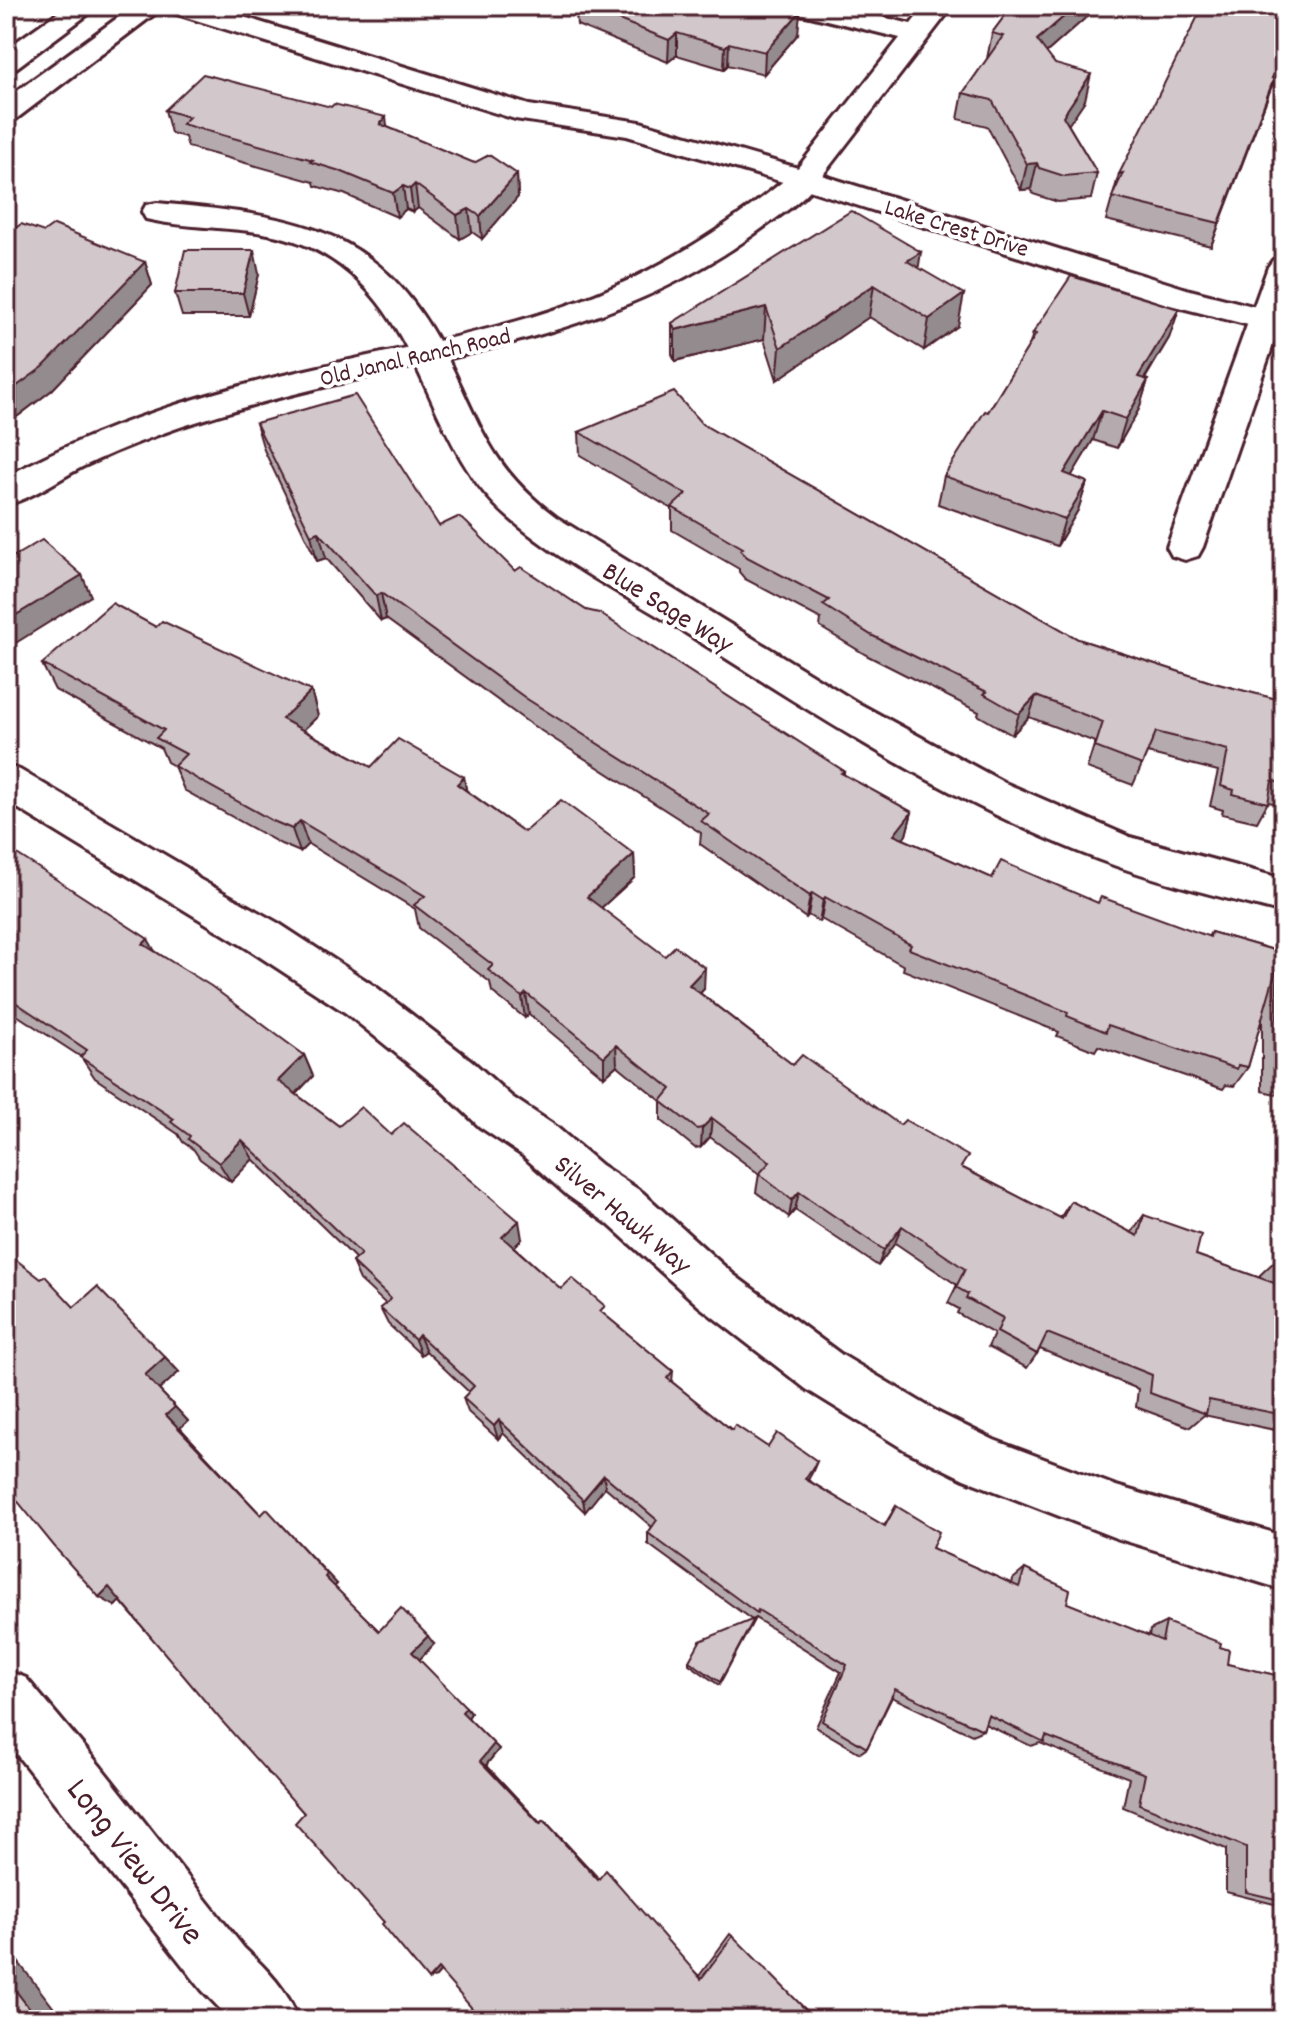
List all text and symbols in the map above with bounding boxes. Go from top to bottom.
street label: Lake Crest Drive [880,192,1032,268]
street label: Old Janal Ranch Road [317,320,514,397]
street label: Blue Sage Way [593,554,740,667]
street label: Silver Hawk Way [543,1147,699,1287]
street label: Long View Drive [52,1769,214,1957]

